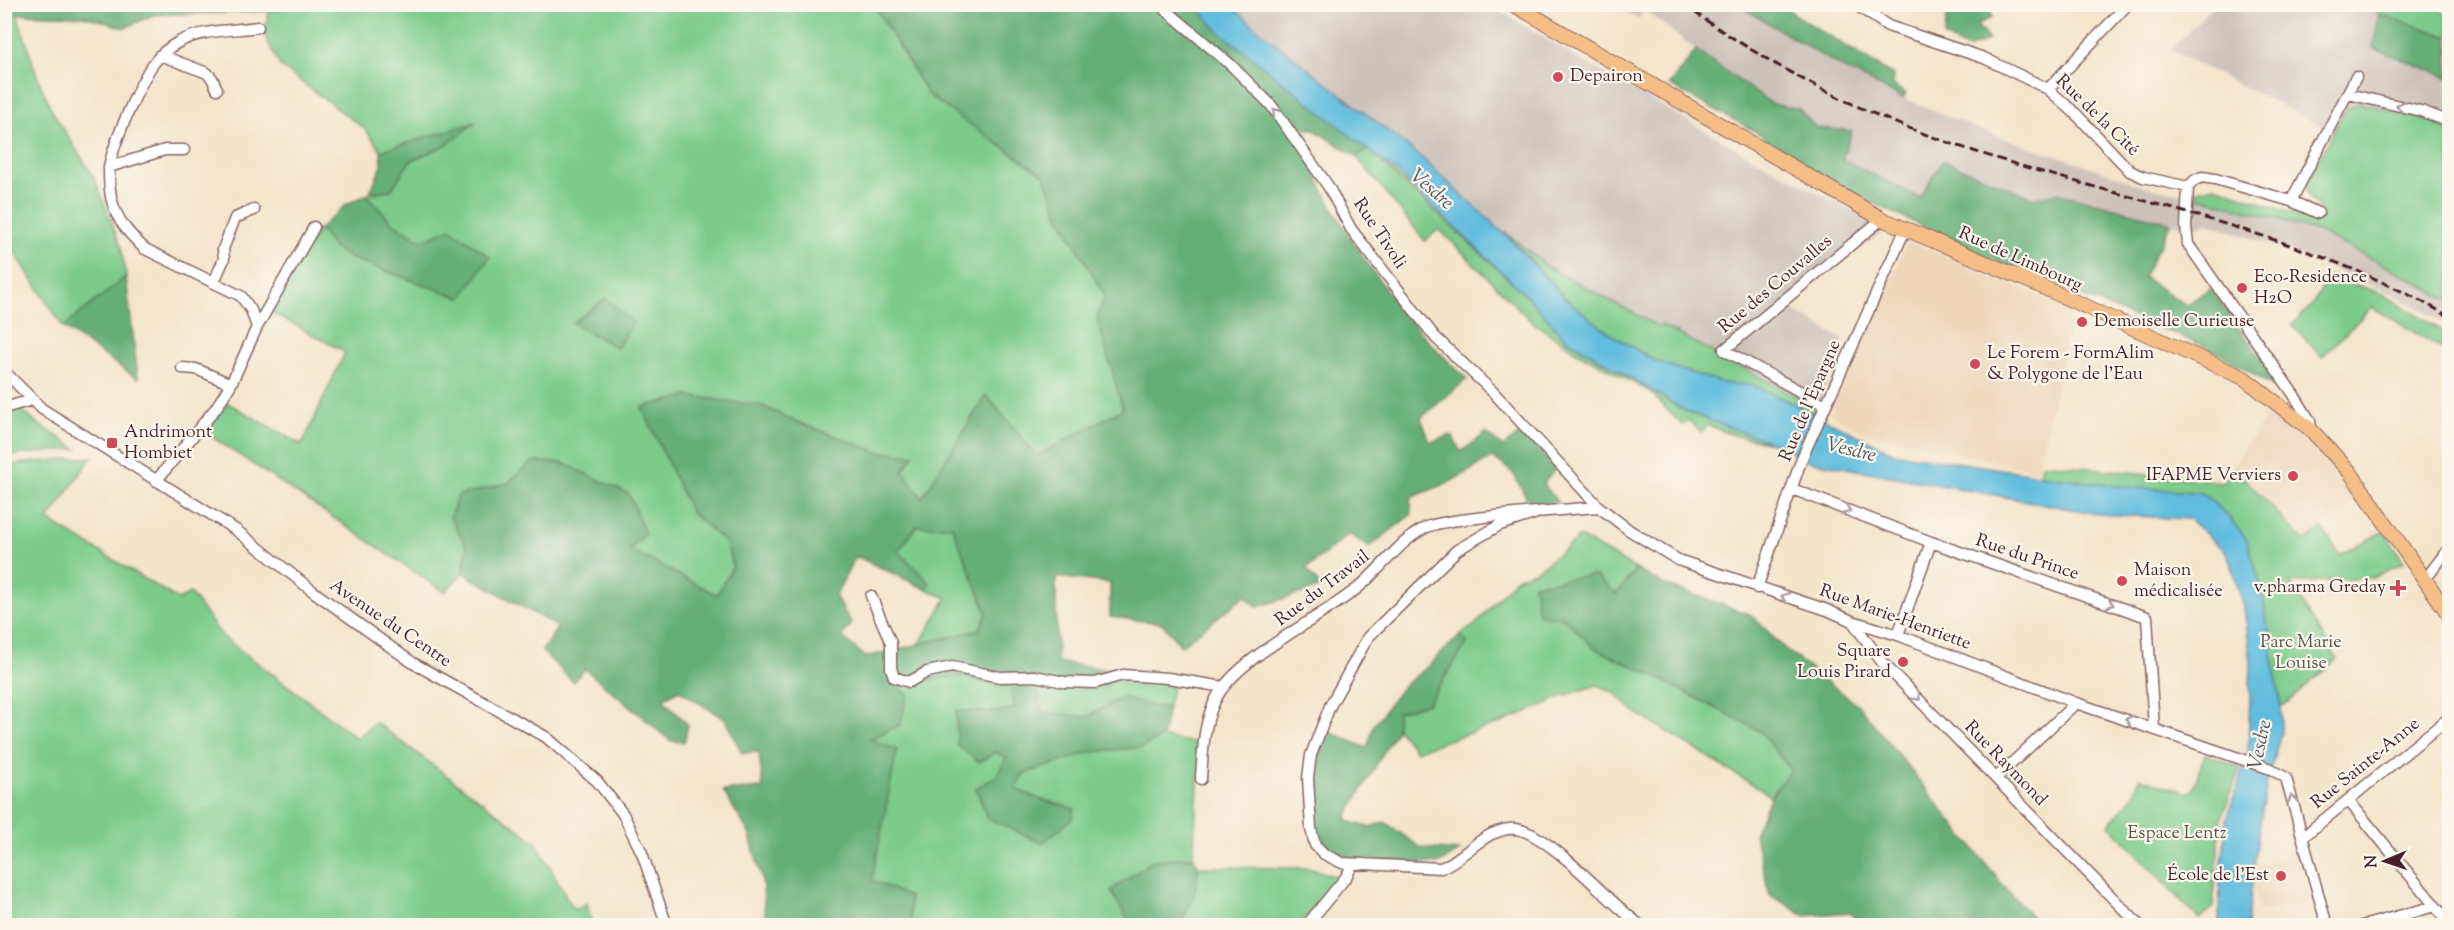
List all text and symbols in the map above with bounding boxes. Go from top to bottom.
place label: Depairon [1570,64,1643,90]
street label: Rue de la Cité [2049,69,2145,163]
marker: Depairon [1551,70,1565,84]
one-way arrow [2395,100,2405,113]
one-way arrow [1272,108,1283,119]
water label: Vesdre [1402,163,1460,217]
street label: Rue Tivoli [1346,193,1412,275]
street label: Rue de Limbourg [1954,221,2086,299]
street label: Rue des Couvalles [1713,230,1839,340]
place label: Eco-Residence H2O [2254,265,2367,312]
marker: Eco-Residence H2O [2235,281,2249,295]
place label: Demoiselle Curieuse [2094,309,2254,335]
marker: Demoiselle Curieuse [2075,315,2089,329]
street label: Rue de l'Epargne [1774,336,1848,466]
place label: Le Forem - FormAlim & Polygone de l'Eau [1987,341,2154,388]
marker: Le Forem - FormAlim & Polygone de l'Eau [1968,357,1982,371]
place label: Andrimont Hombiet [124,420,212,467]
water label: Vesdre [1823,431,1879,471]
marker: Andrimont Hombiet [105,436,119,450]
place label: IFAPME Verviers [2146,463,2281,489]
marker: IFAPME Verviers [2286,469,2300,483]
one-way arrow [1841,503,1852,515]
street label: Rue du Prince [1972,528,2082,588]
street label: Rue du Travail [1270,545,1376,633]
place label: Maison médicalisée [2134,558,2223,605]
street label: Avenue du Centre [324,573,456,675]
marker: Maison médicalisée [2115,574,2129,588]
place label: v.pharma Greday [2254,575,2386,601]
street label: Rue Marie-Henriette [1816,578,1974,658]
marker: v.pharma Greday [2391,581,2405,595]
one-way arrow [1780,592,1791,604]
one-way arrow [2104,597,2114,610]
park label: Parc Marie Louise [2260,630,2342,677]
place label: Square Louis Pirard [1797,639,1891,686]
marker: Square Louis Pirard [1896,655,1910,669]
one-way arrow [1910,689,1921,700]
street label: Rue Sainte-Anne [2306,712,2426,816]
street label: Rue Raymond [1957,715,2053,813]
one-way arrow [2124,715,2135,727]
water label: Vesdre [2242,717,2280,773]
one-way arrow [2287,794,2299,805]
park label: Espace Lentz [2128,821,2227,847]
north arrow [2355,831,2415,891]
text: N [2361,854,2384,868]
place label: École de l'Est [2167,863,2269,889]
marker: École de l'Est [2274,869,2288,883]

